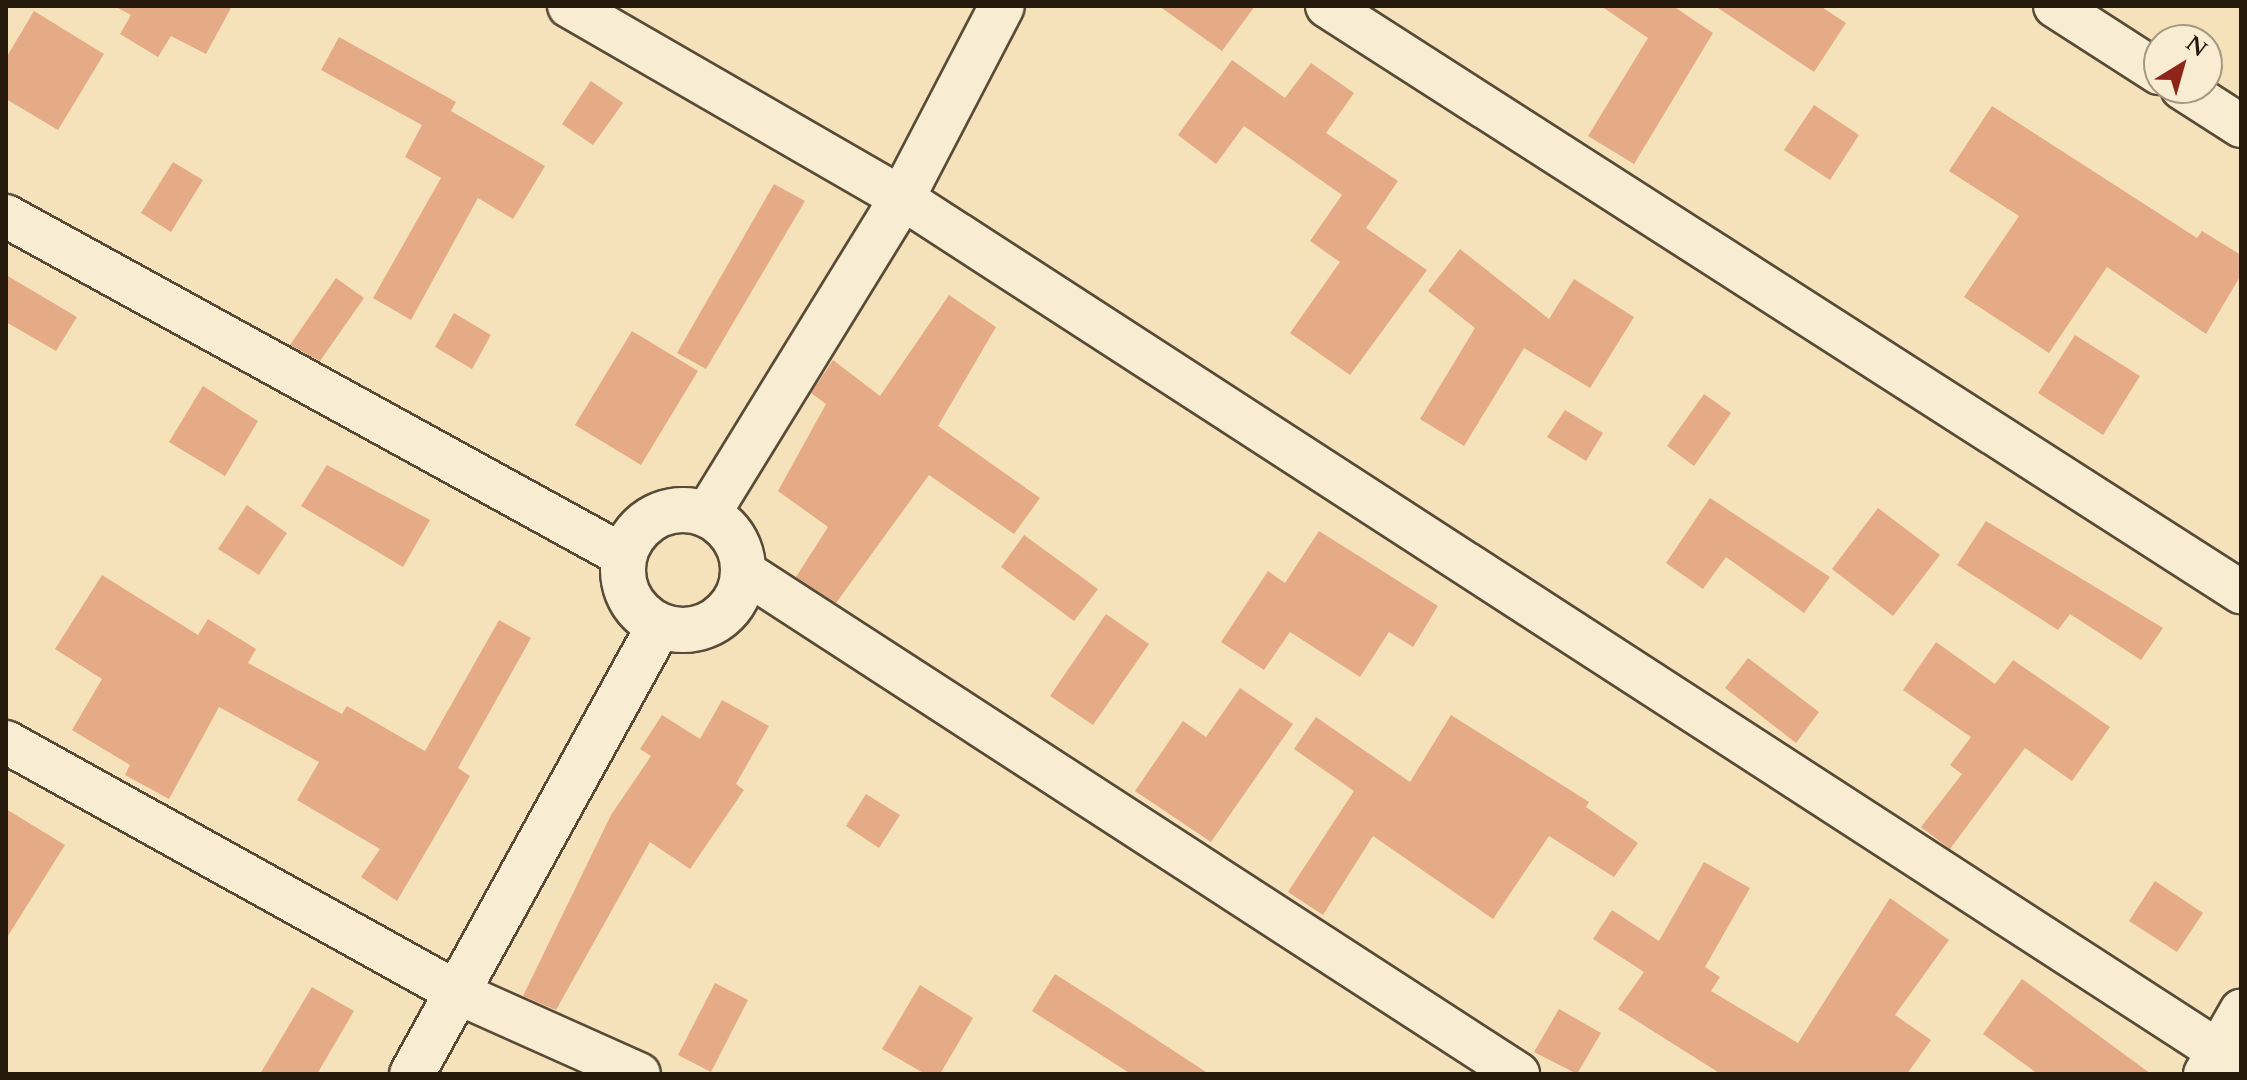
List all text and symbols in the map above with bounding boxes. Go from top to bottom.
north arrow [2143,24,2223,104]
text: N [2180,29,2213,64]

